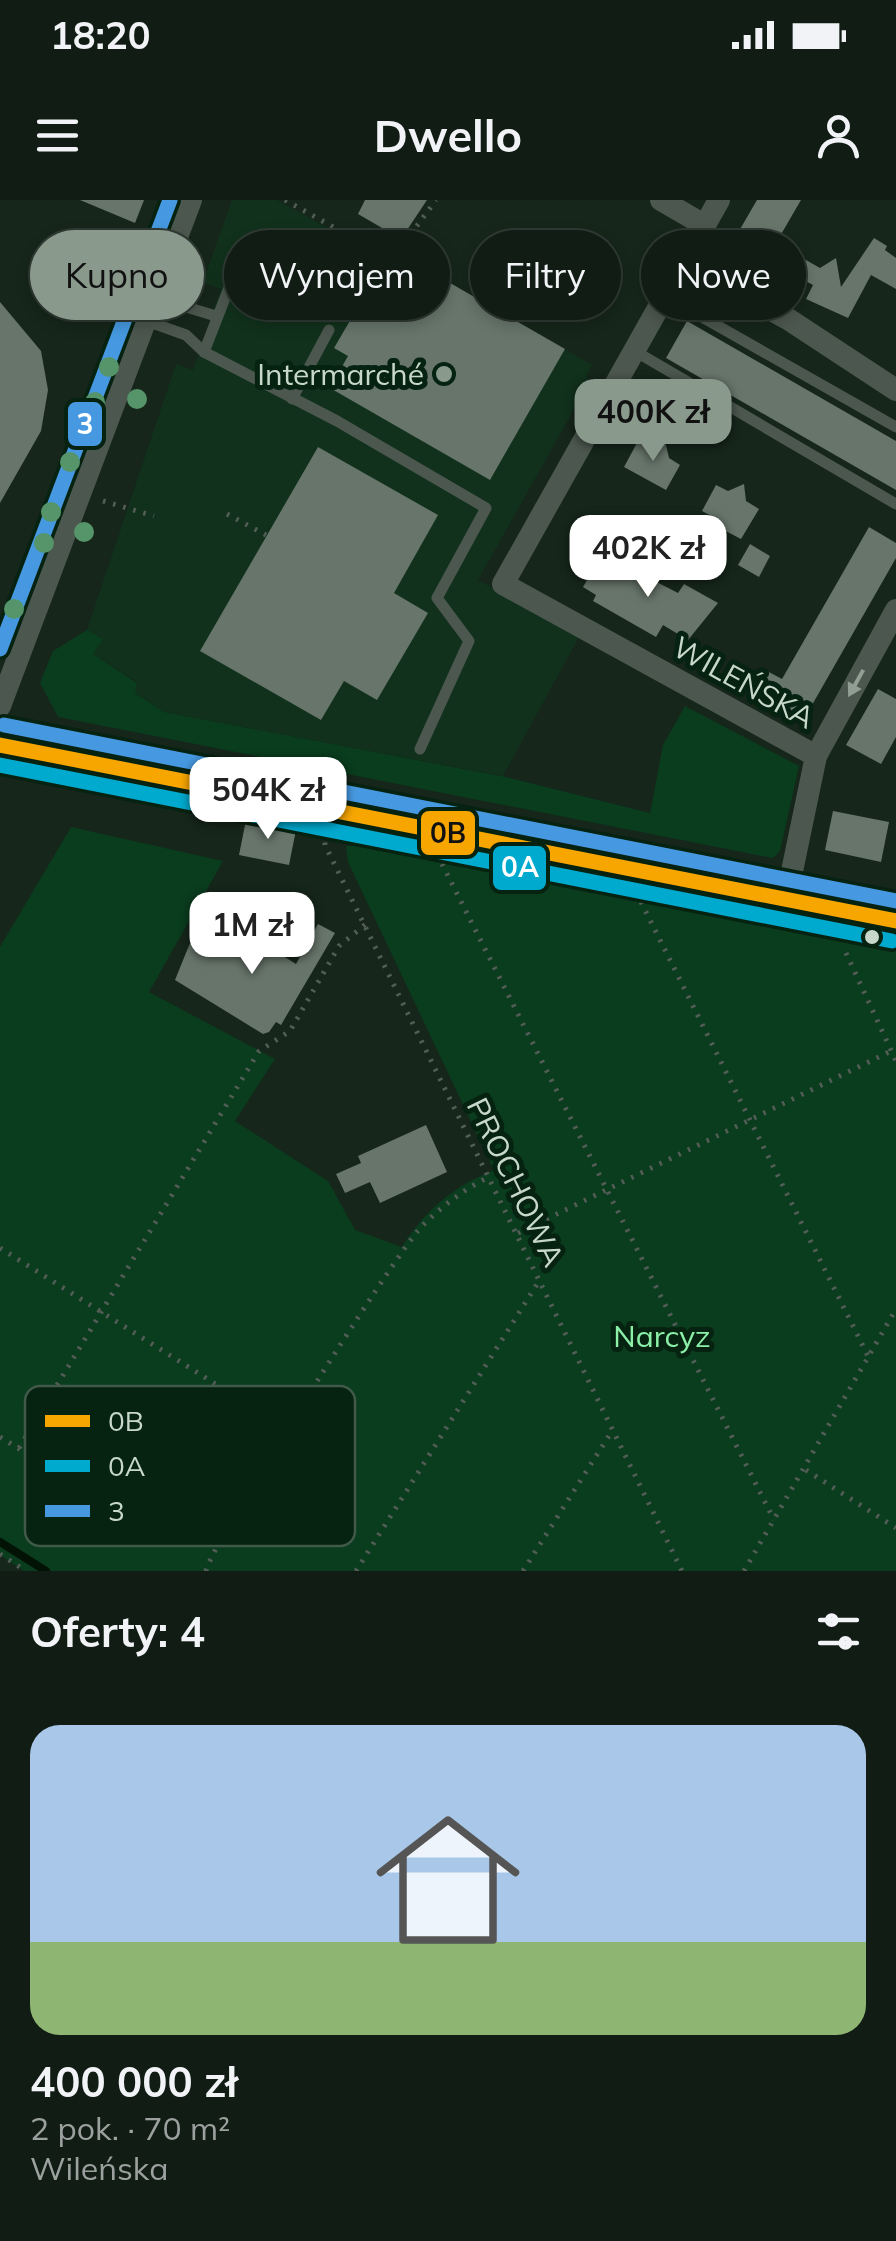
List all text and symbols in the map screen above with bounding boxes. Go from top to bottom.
text: 18:20 [50,11,151,59]
text: Dwello [374,107,522,163]
icon: menu [30,108,85,163]
icon: person [811,108,866,163]
chip: Kupno [30,230,204,320]
chip: Wynajem [224,230,450,320]
chip: Filtry [470,230,621,320]
chip: Nowe [641,230,806,320]
place label: Intermarché [257,355,424,393]
marker: Intermarché [433,363,455,385]
pin: 400K zł [561,379,745,464]
text: 400K zł [597,391,709,431]
line badge: 3 [66,400,104,448]
text: 3 [77,406,93,441]
pin: 402K zł [556,515,740,600]
text: 402K zł [592,527,704,567]
street label: WILEŃSKA [666,627,822,737]
one-way arrow [847,669,864,698]
pin: 504K zł [176,757,360,842]
text: 504K zł [212,769,324,809]
line badge: 0B [419,809,477,857]
text: 0B [430,815,466,850]
line badge: 0A [491,844,548,892]
text: 0A [501,849,539,884]
pin: 1M zł [182,892,322,977]
text: 1M zł [212,904,293,944]
unlabelled marker [862,927,882,947]
street label: PROCHOWA [459,1091,573,1273]
park label: Narcyz [613,1317,711,1355]
legend [25,1386,355,1546]
text: 0B [108,1403,144,1438]
text: 0A [108,1448,146,1483]
text: 3 [108,1493,125,1528]
icon: filters [811,1604,866,1659]
text: Oferty: 4 [30,1605,205,1658]
icon: home [358,1790,538,1970]
text: 400 000 zł [30,2055,237,2108]
text: 2 pok. · 70 m² [30,2108,230,2148]
text: Wileńska [30,2148,168,2188]

